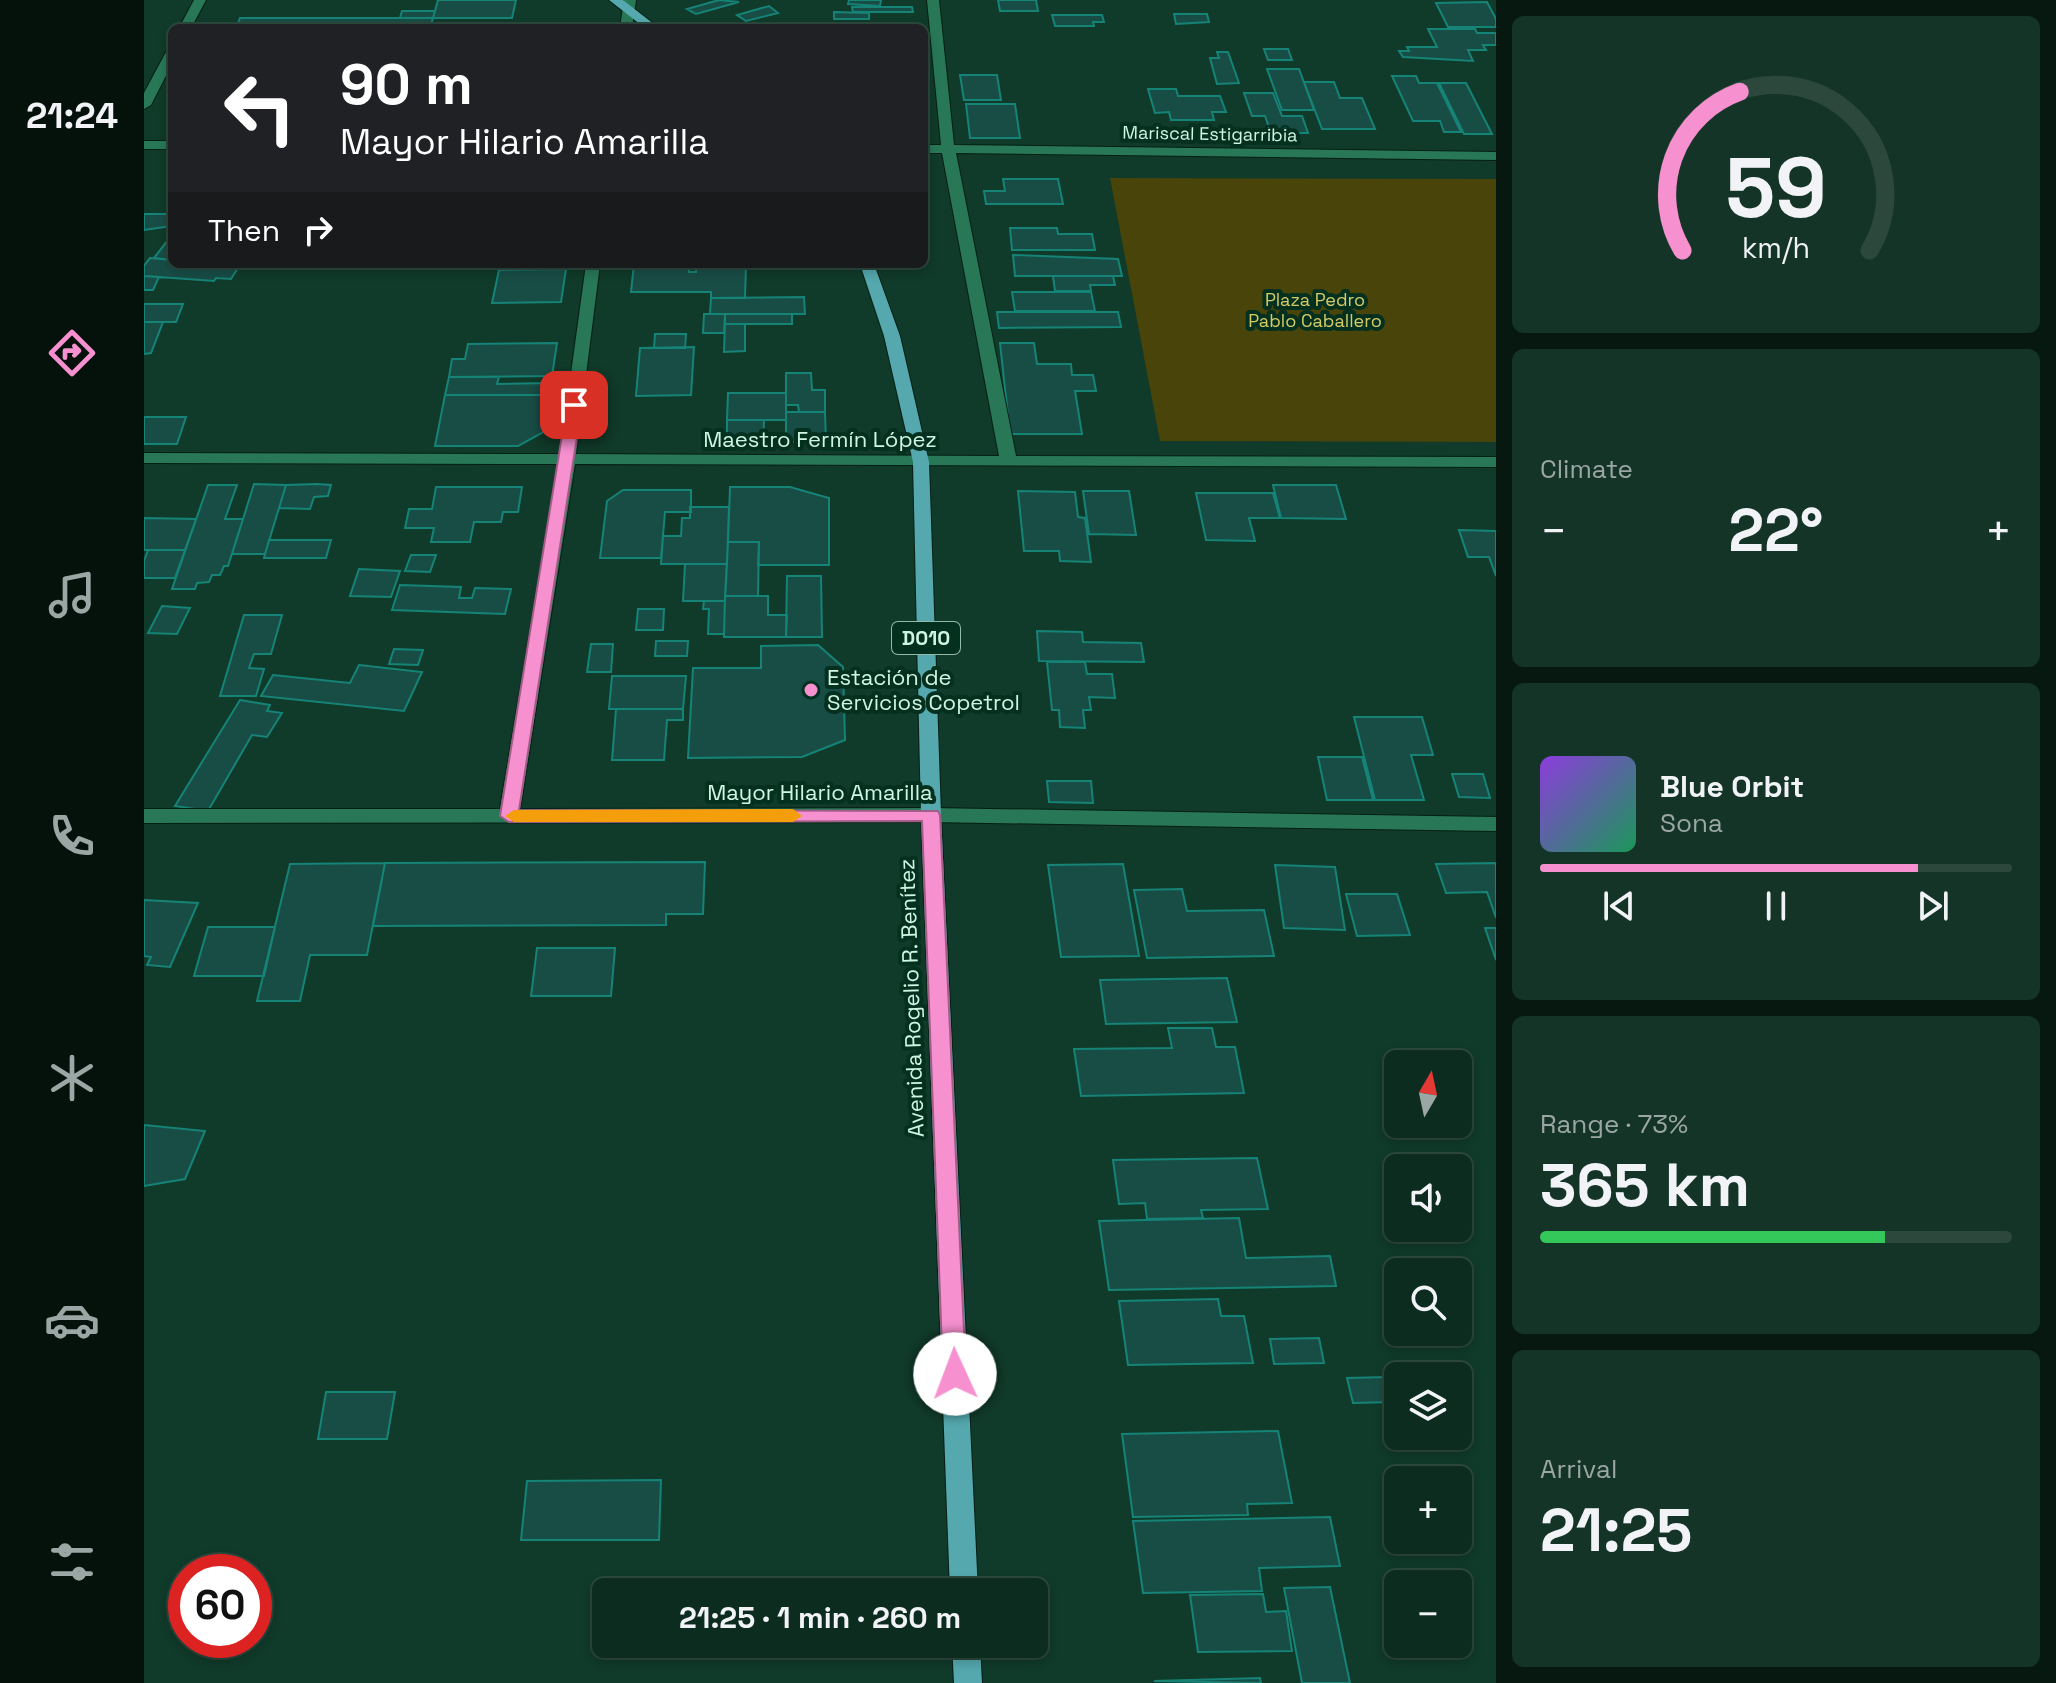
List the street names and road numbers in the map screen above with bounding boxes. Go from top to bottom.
street label: Mariscal Estigarribia [1122,120,1298,147]
street label: Maestro Fermín López [703,425,937,453]
road number: D010 [892,622,960,654]
street label: Mayor Hilario Amarilla [707,778,933,806]
street label: Avenida Rogelio R. Benítez [892,858,930,1138]

